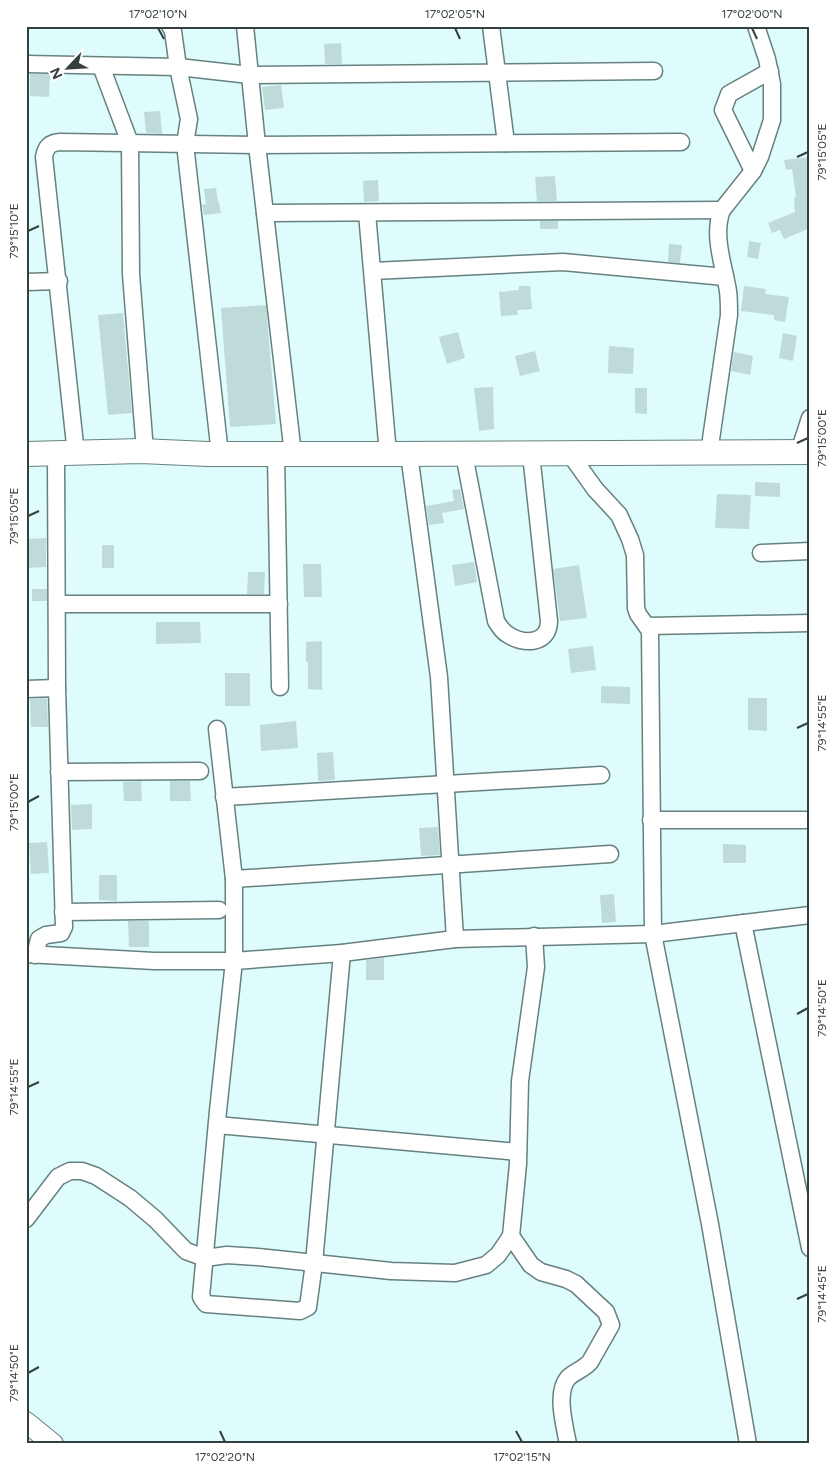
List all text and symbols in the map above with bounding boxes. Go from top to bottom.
text: 17°02'10"N [129,7,187,21]
text: 17°02'05"N [425,7,485,21]
text: 17°02'00"N [721,7,783,21]
north arrow [42,42,92,92]
text: N [47,65,67,82]
text: 79°15'05"E [815,123,829,181]
text: 79°15'10"E [7,203,21,259]
text: 79°15'00"E [815,409,829,467]
text: 79°15'05"E [7,487,21,545]
text: 79°14'55"E [815,694,829,752]
text: 79°15'00"E [7,773,21,831]
text: 79°14'50"E [815,979,829,1037]
text: 79°14'55"E [7,1058,21,1116]
text: 79°14'45"E [815,1265,829,1323]
text: 79°14'50"E [7,1344,21,1402]
text: 17°02'20"N [195,1450,255,1464]
text: 17°02'15"N [493,1450,551,1464]

